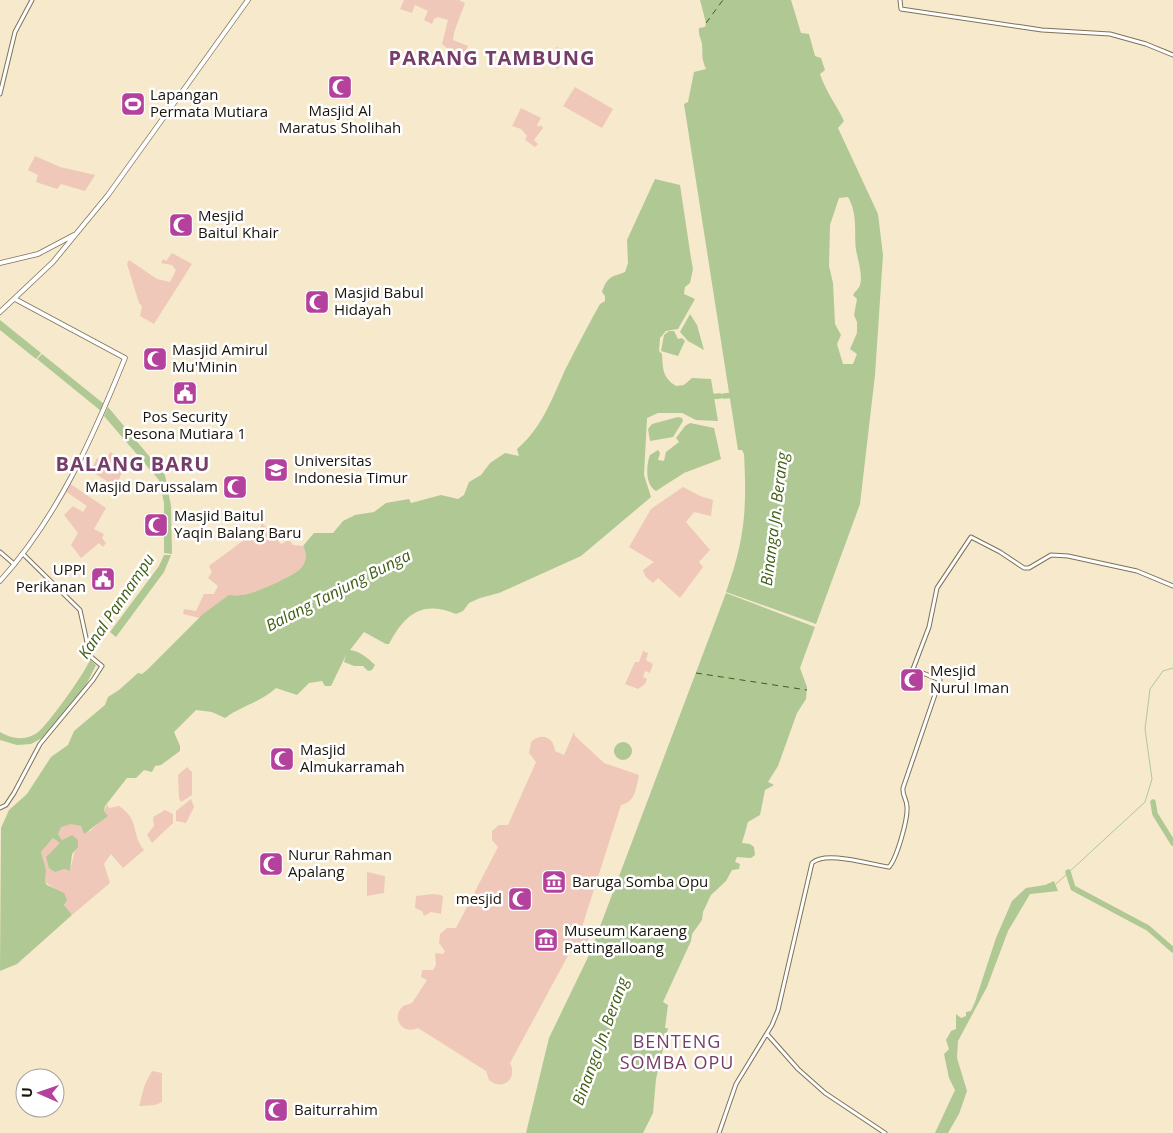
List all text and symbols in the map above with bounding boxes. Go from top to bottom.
district label: PARANG TAMBUNG [389,44,595,71]
mosque icon: Masjid Al Maratus Sholihah [327,74,353,100]
place label: Lapangan Permata Mutiara [150,84,268,121]
sports icon: Lapangan Permata Mutiara [120,91,146,117]
place label: Masjid Al Maratus Sholihah [279,100,401,137]
place label: Mesjid Baitul Khair [198,205,279,242]
mosque icon: Mesjid Baitul Khair [168,212,194,238]
place label: Masjid Babul Hidayah [334,282,424,319]
mosque icon: Masjid Babul Hidayah [304,289,330,315]
place label: Masjid Amirul Mu'Minin [172,339,268,376]
mosque icon: Masjid Amirul Mu'Minin [142,346,168,372]
public building icon: Pos Security Pesona Mutiara 1 [172,380,198,406]
place label: Pos Security Pesona Mutiara 1 [124,406,246,443]
district label: BALANG BARU [56,450,210,477]
place label: Universitas Indonesia Timur [294,450,408,487]
water label: Binanga Jn. Berang [755,450,793,587]
school or university icon: Universitas Indonesia Timur [263,457,289,483]
mosque icon: Masjid Darussalam [222,474,248,500]
place label: Masjid Darussalam [85,476,218,496]
place label: Masjid Baitul Yaqin Balang Baru [174,505,302,542]
mosque icon: Masjid Baitul Yaqin Balang Baru [143,512,169,538]
water label: Balang Tanjung Bunga [262,544,414,636]
water label: Kanal Pannampu [73,549,159,663]
place label: UPPI Perikanan [16,559,86,596]
public building icon: UPPI Perikanan [90,566,116,592]
place label: Mesjid Nurul Iman [930,660,1009,697]
mosque icon: Mesjid Nurul Iman [899,667,925,693]
place label: Masjid Almukarramah [300,739,405,776]
mosque icon: Masjid Almukarramah [269,746,295,772]
place label: Nurur Rahman Apalang [288,844,392,881]
mosque icon: Nurur Rahman Apalang [258,851,284,877]
museum icon: Baruga Somba Opu [541,869,567,895]
place label: Baruga Somba Opu [572,871,708,891]
mosque icon: mesjid [507,886,533,912]
place label: mesjid [456,888,502,908]
place label: Museum Karaeng Pattingalloang [564,920,687,957]
museum icon: Museum Karaeng Pattingalloang [533,927,559,953]
water label: Binanga Jn. Berang [567,973,634,1108]
district label: BENTENG SOMBA OPU [620,1029,734,1074]
north arrow [15,1068,65,1118]
text: U [17,1087,36,1098]
mosque icon: Baiturrahim [263,1097,289,1123]
place label: Baiturrahim [294,1099,378,1119]

